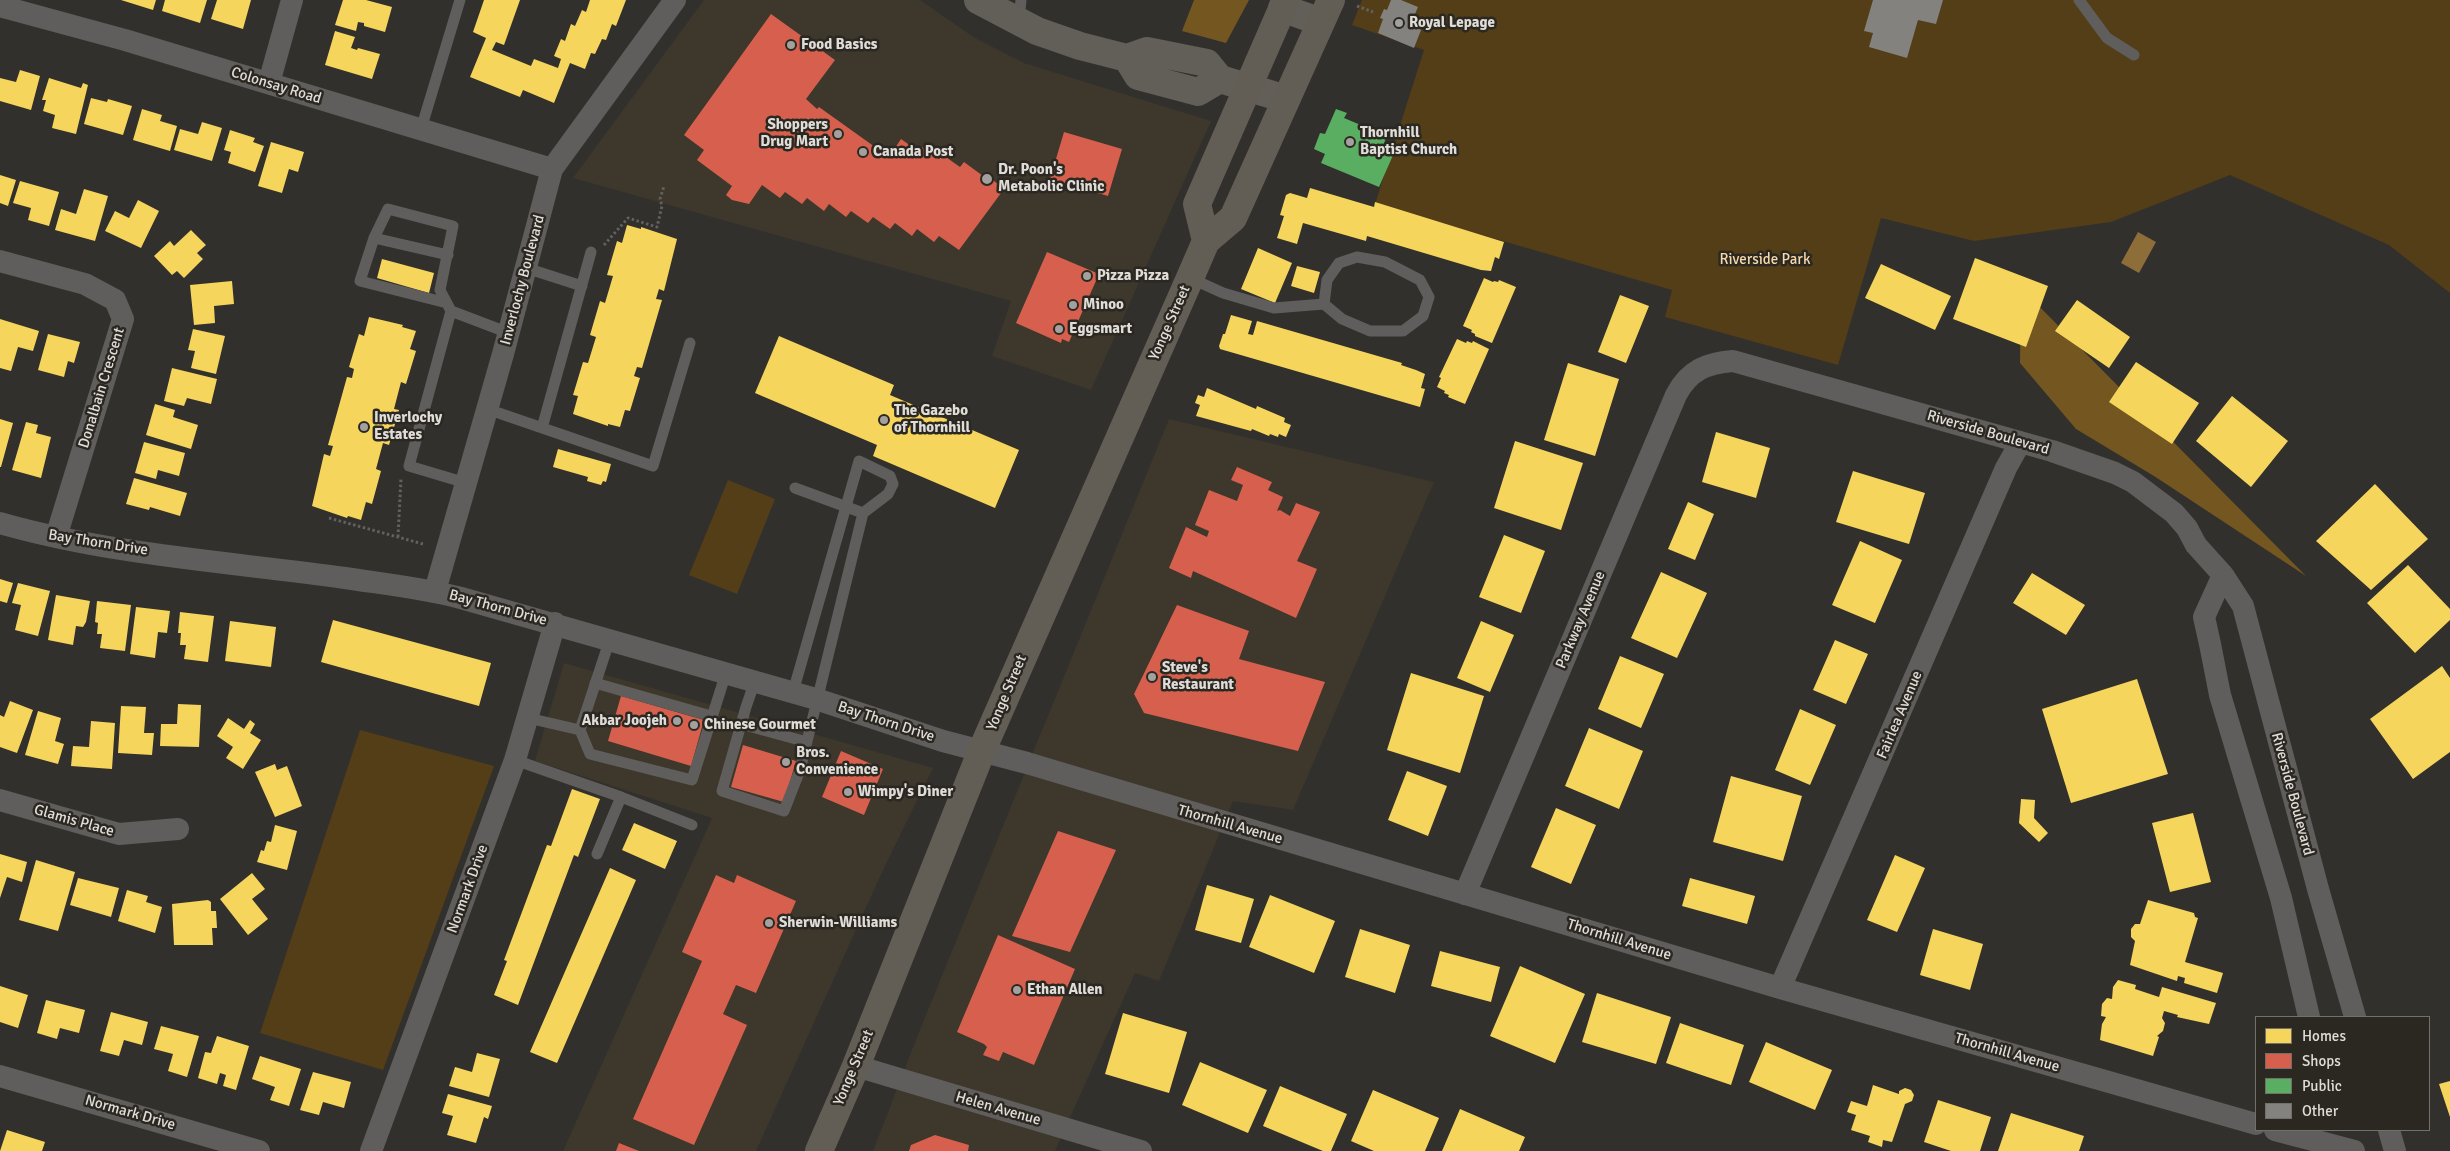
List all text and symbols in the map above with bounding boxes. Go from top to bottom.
place label: Royal Lepage [1409,14,1495,32]
marker: Royal Lepage [1393,17,1405,29]
place label: Food Basics [801,36,877,54]
marker: Food Basics [785,39,797,51]
street label: Colonsay Road [229,64,323,108]
place label: Shoppers Drug Mart [760,116,828,151]
place label: Thornhill Baptist Church [1360,124,1457,159]
marker: Shoppers Drug Mart [832,128,844,140]
marker: Thornhill Baptist Church [1344,136,1356,148]
place label: Canada Post [873,143,953,161]
marker: Canada Post [857,146,869,158]
place label: Dr. Poon's Metabolic Clinic [998,161,1104,196]
marker: Dr. Poon's Metabolic Clinic [980,172,994,186]
street label: Inverlochy Boulevard [497,213,549,347]
park label: Riverside Park [1720,251,1810,269]
place label: Pizza Pizza [1097,267,1169,285]
marker: Pizza Pizza [1081,270,1093,282]
street label: Yonge Street [1145,283,1195,363]
place label: Minoo [1083,296,1124,314]
marker: Minoo [1067,299,1079,311]
place label: Eggsmart [1069,320,1132,338]
marker: Eggsmart [1053,323,1065,335]
street label: Donalbain Crescent [75,326,129,450]
place label: The Gazebo of Thornhill [894,402,970,437]
street label: Riverside Boulevard [1925,407,2051,459]
place label: Inverlochy Estates [374,409,442,444]
marker: The Gazebo of Thornhill [878,414,890,426]
marker: Inverlochy Estates [358,421,370,433]
street label: Bay Thorn Drive [47,526,149,560]
street label: Parkway Avenue [1552,569,1610,671]
street label: Bay Thorn Drive [447,586,549,630]
street label: Yonge Street [983,652,1031,734]
place label: Steve's Restaurant [1162,659,1234,694]
street label: Fairlea Avenue [1873,668,1927,762]
marker: Steve's Restaurant [1146,671,1158,683]
street label: Bay Thorn Drive [835,698,937,746]
place label: Akbar Joojeh [582,712,667,730]
marker: Akbar Joojeh [671,715,683,727]
place label: Chinese Gourmet [704,716,816,734]
marker: Chinese Gourmet [688,719,700,731]
street label: Riverside Boulevard [2267,731,2317,857]
place label: Bros. Convenience [796,744,878,779]
marker: Bros. Convenience [780,756,792,768]
place label: Wimpy's Diner [858,783,953,801]
marker: Wimpy's Diner [842,786,854,798]
street label: Glamis Place [32,801,116,841]
street label: Thornhill Avenue [1176,801,1284,849]
street label: Normark Drive [444,842,492,936]
place label: Sherwin-Williams [779,914,897,932]
street label: Thornhill Avenue [1565,916,1673,964]
marker: Sherwin-Williams [763,917,775,929]
place label: Ethan Allen [1027,981,1103,999]
marker: Ethan Allen [1011,984,1023,996]
legend [2255,1016,2430,1131]
street label: Yonge Street [830,1027,878,1109]
text: Homes [2302,1027,2346,1045]
street label: Thornhill Avenue [1953,1029,2061,1077]
text: Shops [2302,1052,2341,1070]
text: Public [2302,1077,2342,1095]
street label: Helen Avenue [953,1088,1043,1130]
street label: Normark Drive [83,1092,177,1134]
text: Other [2302,1102,2338,1120]

